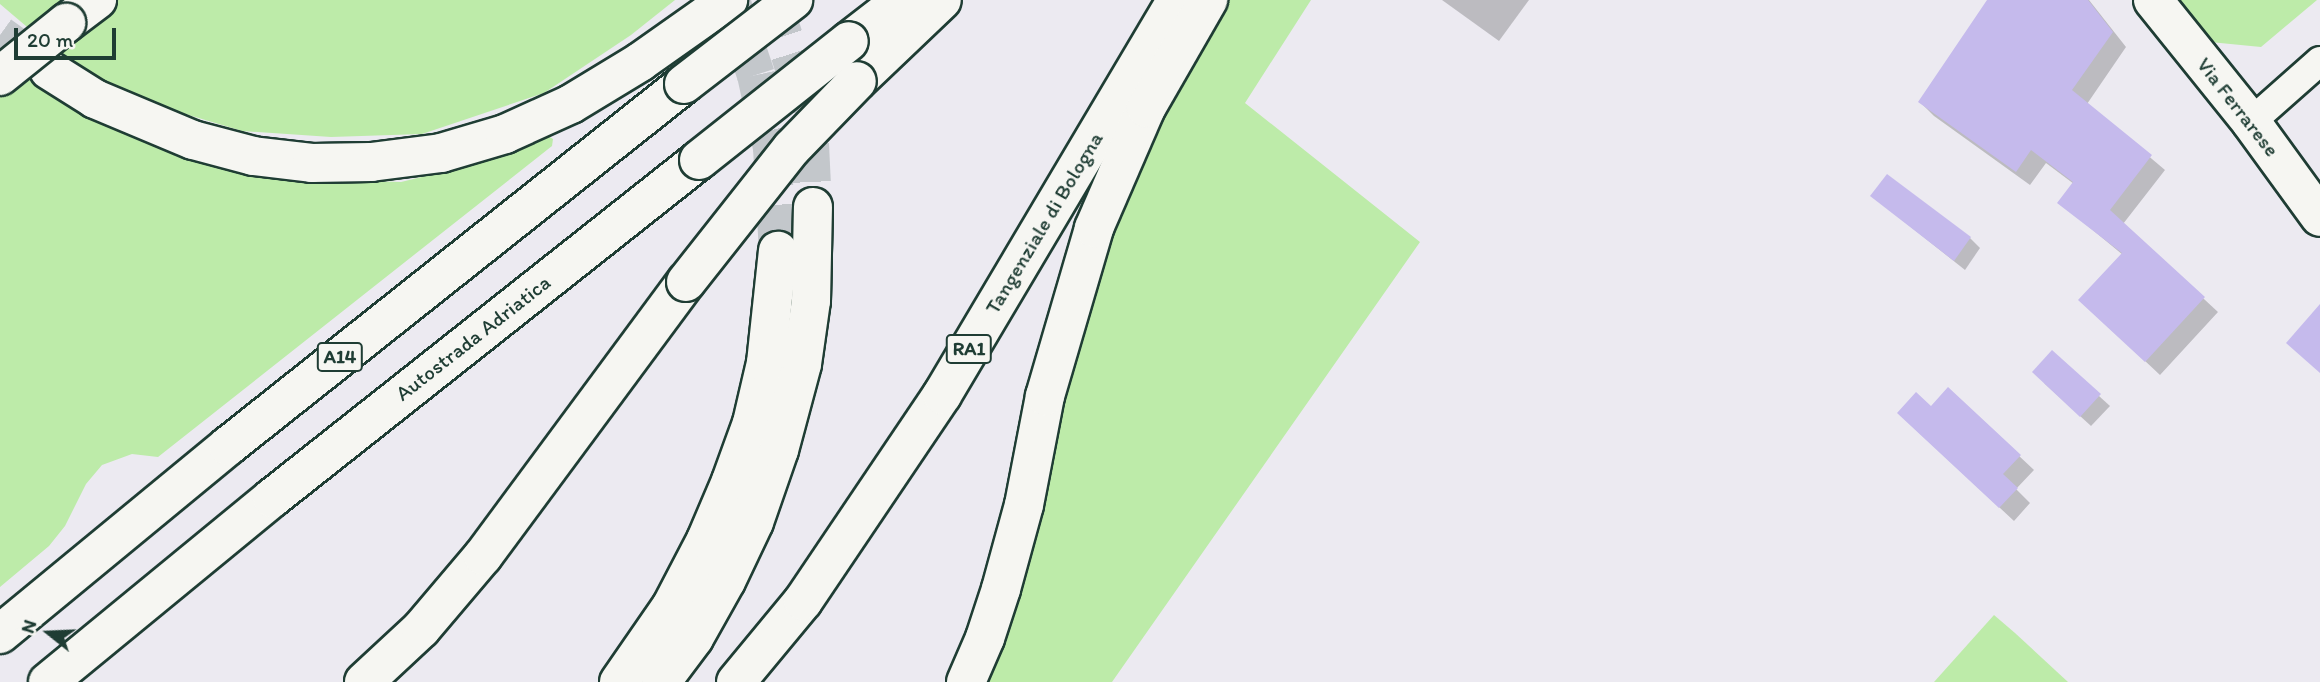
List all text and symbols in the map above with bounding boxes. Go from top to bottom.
scale bar [18,14,119,58]
text: 20 m [27,27,73,52]
street label: Via Ferrarese [2192,53,2284,161]
street label: Tangenziale di Bologna [980,127,1108,319]
street label: Autostrada Adriatica [391,270,555,406]
road number: RA1 [944,334,993,364]
road number: A14 [316,342,364,372]
north arrow [14,598,84,668]
text: N [16,617,41,636]

